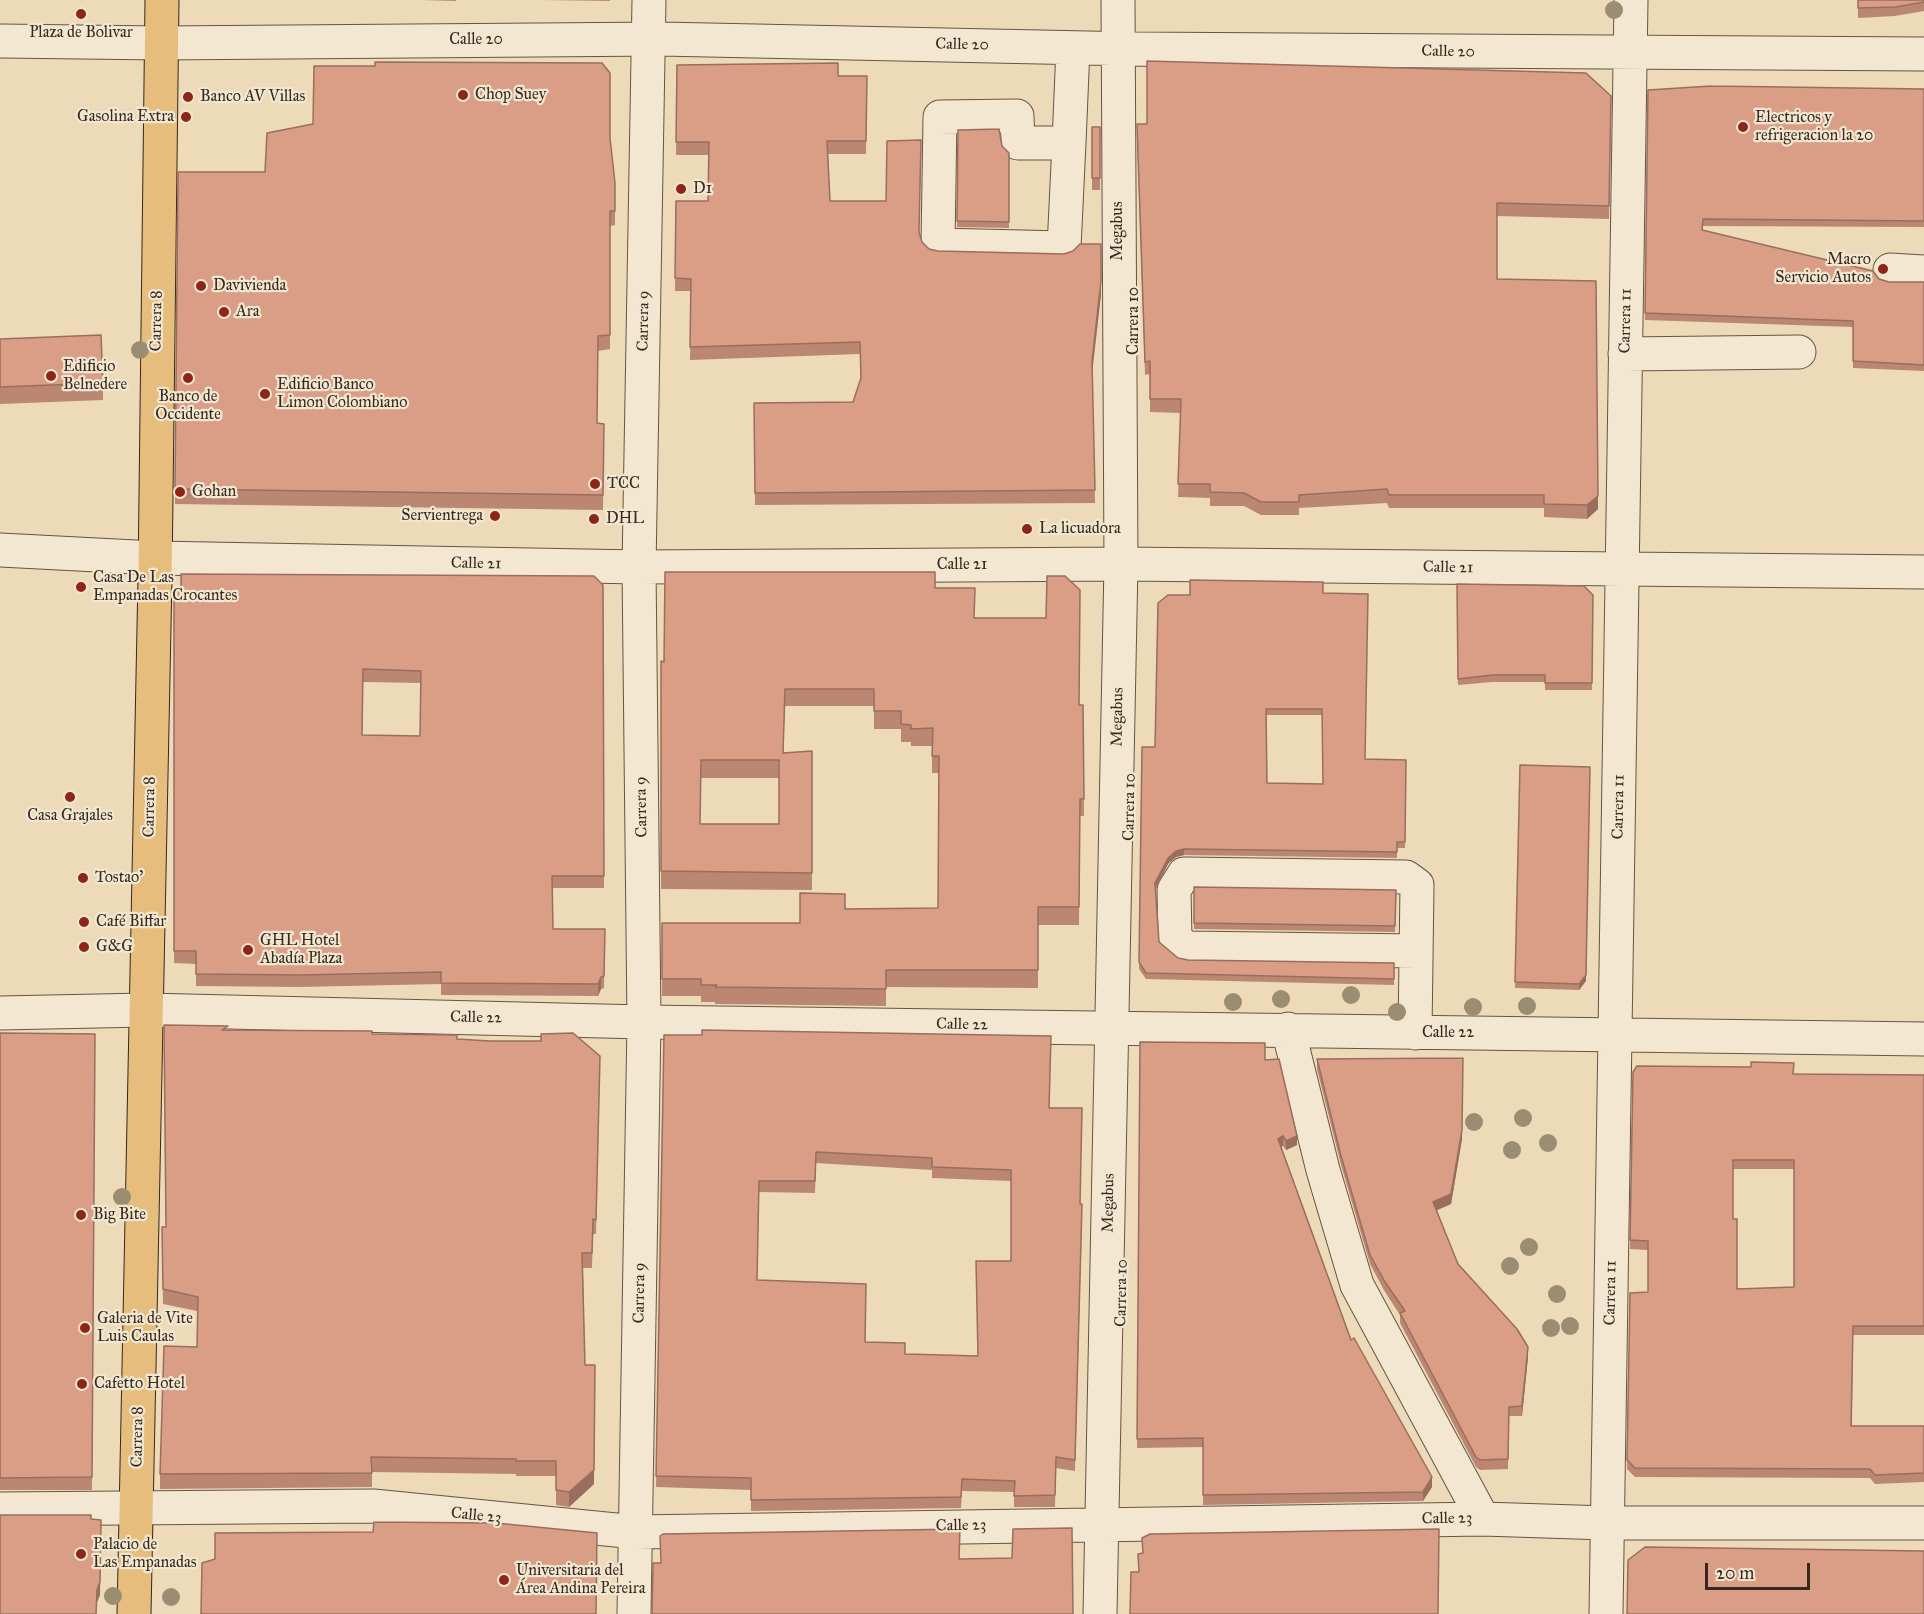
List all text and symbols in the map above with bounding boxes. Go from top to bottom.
marker: Plaza de Bolivar [74,7,88,21]
place label: Plaza de Bolivar [29,23,133,43]
street label: Calle 20 [449,30,503,50]
street label: Calle 20 [935,35,989,55]
street label: Calle 20 [1421,42,1475,62]
place label: Chop Suey [475,85,546,105]
place label: Banco AV Villas [200,87,305,107]
marker: Chop Suey [456,88,470,102]
marker: Banco AV Villas [181,90,195,104]
place label: Gasolina Extra [77,107,174,127]
place label: Electricos y refrigeracion la 20 [1755,108,1873,146]
marker: Gasolina Extra [179,110,193,124]
marker: Electricos y refrigeracion la 20 [1736,120,1750,134]
place label: D1 [693,179,712,199]
marker: D1 [674,182,688,196]
street label: Megabus [1108,201,1128,261]
place label: Macro Servicio Autos [1775,250,1871,288]
marker: Macro Servicio Autos [1876,262,1890,276]
place label: Davivienda [213,276,286,296]
marker: Davivienda [194,279,208,293]
street label: Carrera 10 [1124,287,1144,355]
street label: Carrera 11 [1616,288,1636,354]
street label: Carrera 8 [147,290,167,352]
street label: Carrera 9 [634,290,654,352]
place label: Ara [236,302,260,322]
marker: Ara [217,305,231,319]
place label: Edificio Belnedere [63,357,127,395]
marker: Edificio Belnedere [44,369,58,383]
marker: Banco de Occidente [181,371,195,385]
place label: Edificio Banco Limon Colombiano [277,375,407,413]
place label: Banco de Occidente [155,387,221,425]
marker: Edificio Banco Limon Colombiano [258,387,272,401]
place label: TCC [607,474,640,494]
marker: TCC [588,477,602,491]
place label: Gohan [192,482,236,502]
marker: Gohan [173,485,187,499]
place label: Servientrega [401,506,483,526]
marker: Servientrega [488,509,502,523]
place label: DHL [606,509,644,529]
marker: DHL [587,512,601,526]
place label: La licuadora [1039,519,1121,539]
marker: La licuadora [1020,522,1034,536]
street label: Calle 21 [451,554,501,574]
street label: Calle 21 [937,555,987,575]
street label: Calle 21 [1423,558,1473,578]
place label: Casa De Las Empanadas Crocantes [93,568,237,606]
marker: Casa De Las Empanadas Crocantes [74,580,88,594]
street label: Megabus [1108,687,1128,747]
street label: Carrera 10 [1120,773,1140,841]
street label: Carrera 11 [1609,774,1629,840]
street label: Carrera 8 [140,776,160,838]
street label: Carrera 9 [632,776,652,838]
marker: Casa Grajales [63,790,77,804]
place label: Casa Grajales [27,806,113,826]
place label: Tostao’ [95,868,143,888]
marker: Tostao’ [76,871,90,885]
place label: Café Biffar [96,912,166,932]
marker: Café Biffar [77,915,91,929]
place label: GHL Hotel Abadía Plaza [260,931,342,969]
place label: G&G [96,937,133,957]
marker: G&G [77,940,91,954]
marker: GHL Hotel Abadía Plaza [241,943,255,957]
street label: Calle 22 [450,1008,502,1028]
street label: Calle 22 [936,1015,988,1035]
street label: Calle 22 [1422,1023,1474,1043]
street label: Megabus [1099,1173,1119,1233]
place label: Big Bite [93,1205,146,1225]
marker: Big Bite [74,1208,88,1222]
street label: Carrera 10 [1112,1259,1132,1327]
street label: Carrera 11 [1601,1260,1621,1326]
street label: Carrera 9 [630,1262,650,1324]
place label: Galeria de Vite Luis Caulas [97,1309,193,1347]
marker: Galeria de Vite Luis Caulas [78,1321,92,1335]
place label: Cafetto Hotel [94,1374,185,1394]
marker: Cafetto Hotel [75,1377,89,1391]
street label: Carrera 8 [128,1406,148,1468]
street label: Calle 23 [450,1504,502,1528]
street label: Calle 23 [1422,1509,1472,1529]
street label: Calle 23 [936,1516,986,1536]
place label: Palacio de Las Empanadas [93,1535,197,1573]
marker: Palacio de Las Empanadas [74,1547,88,1561]
scale bar [1708,1551,1813,1589]
place label: Universitaria del Área Andina Pereira [516,1561,645,1599]
text: 20 m [1716,1562,1754,1584]
marker: Universitaria del Área Andina Pereira [497,1573,511,1587]

